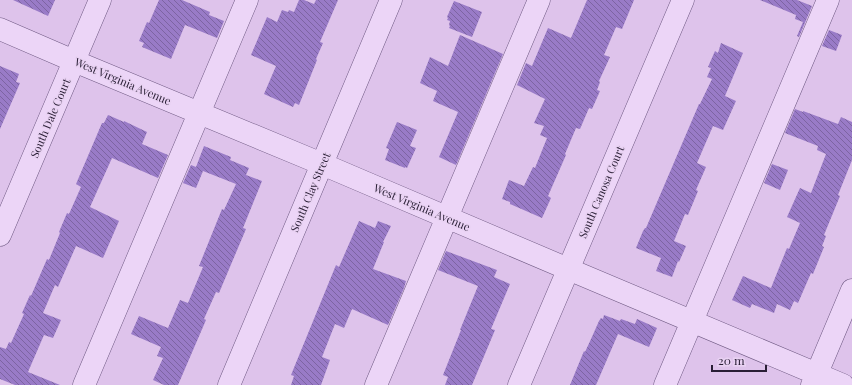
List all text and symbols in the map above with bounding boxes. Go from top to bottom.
street label: West Virginia Avenue [72,54,174,108]
street label: South Dale Court [26,76,74,160]
street label: South Canosa Court [575,143,627,240]
street label: South Clay Street [286,150,334,234]
street label: West Virginia Avenue [371,180,473,234]
scale bar [712,347,766,373]
text: 20 m [718,352,745,368]

